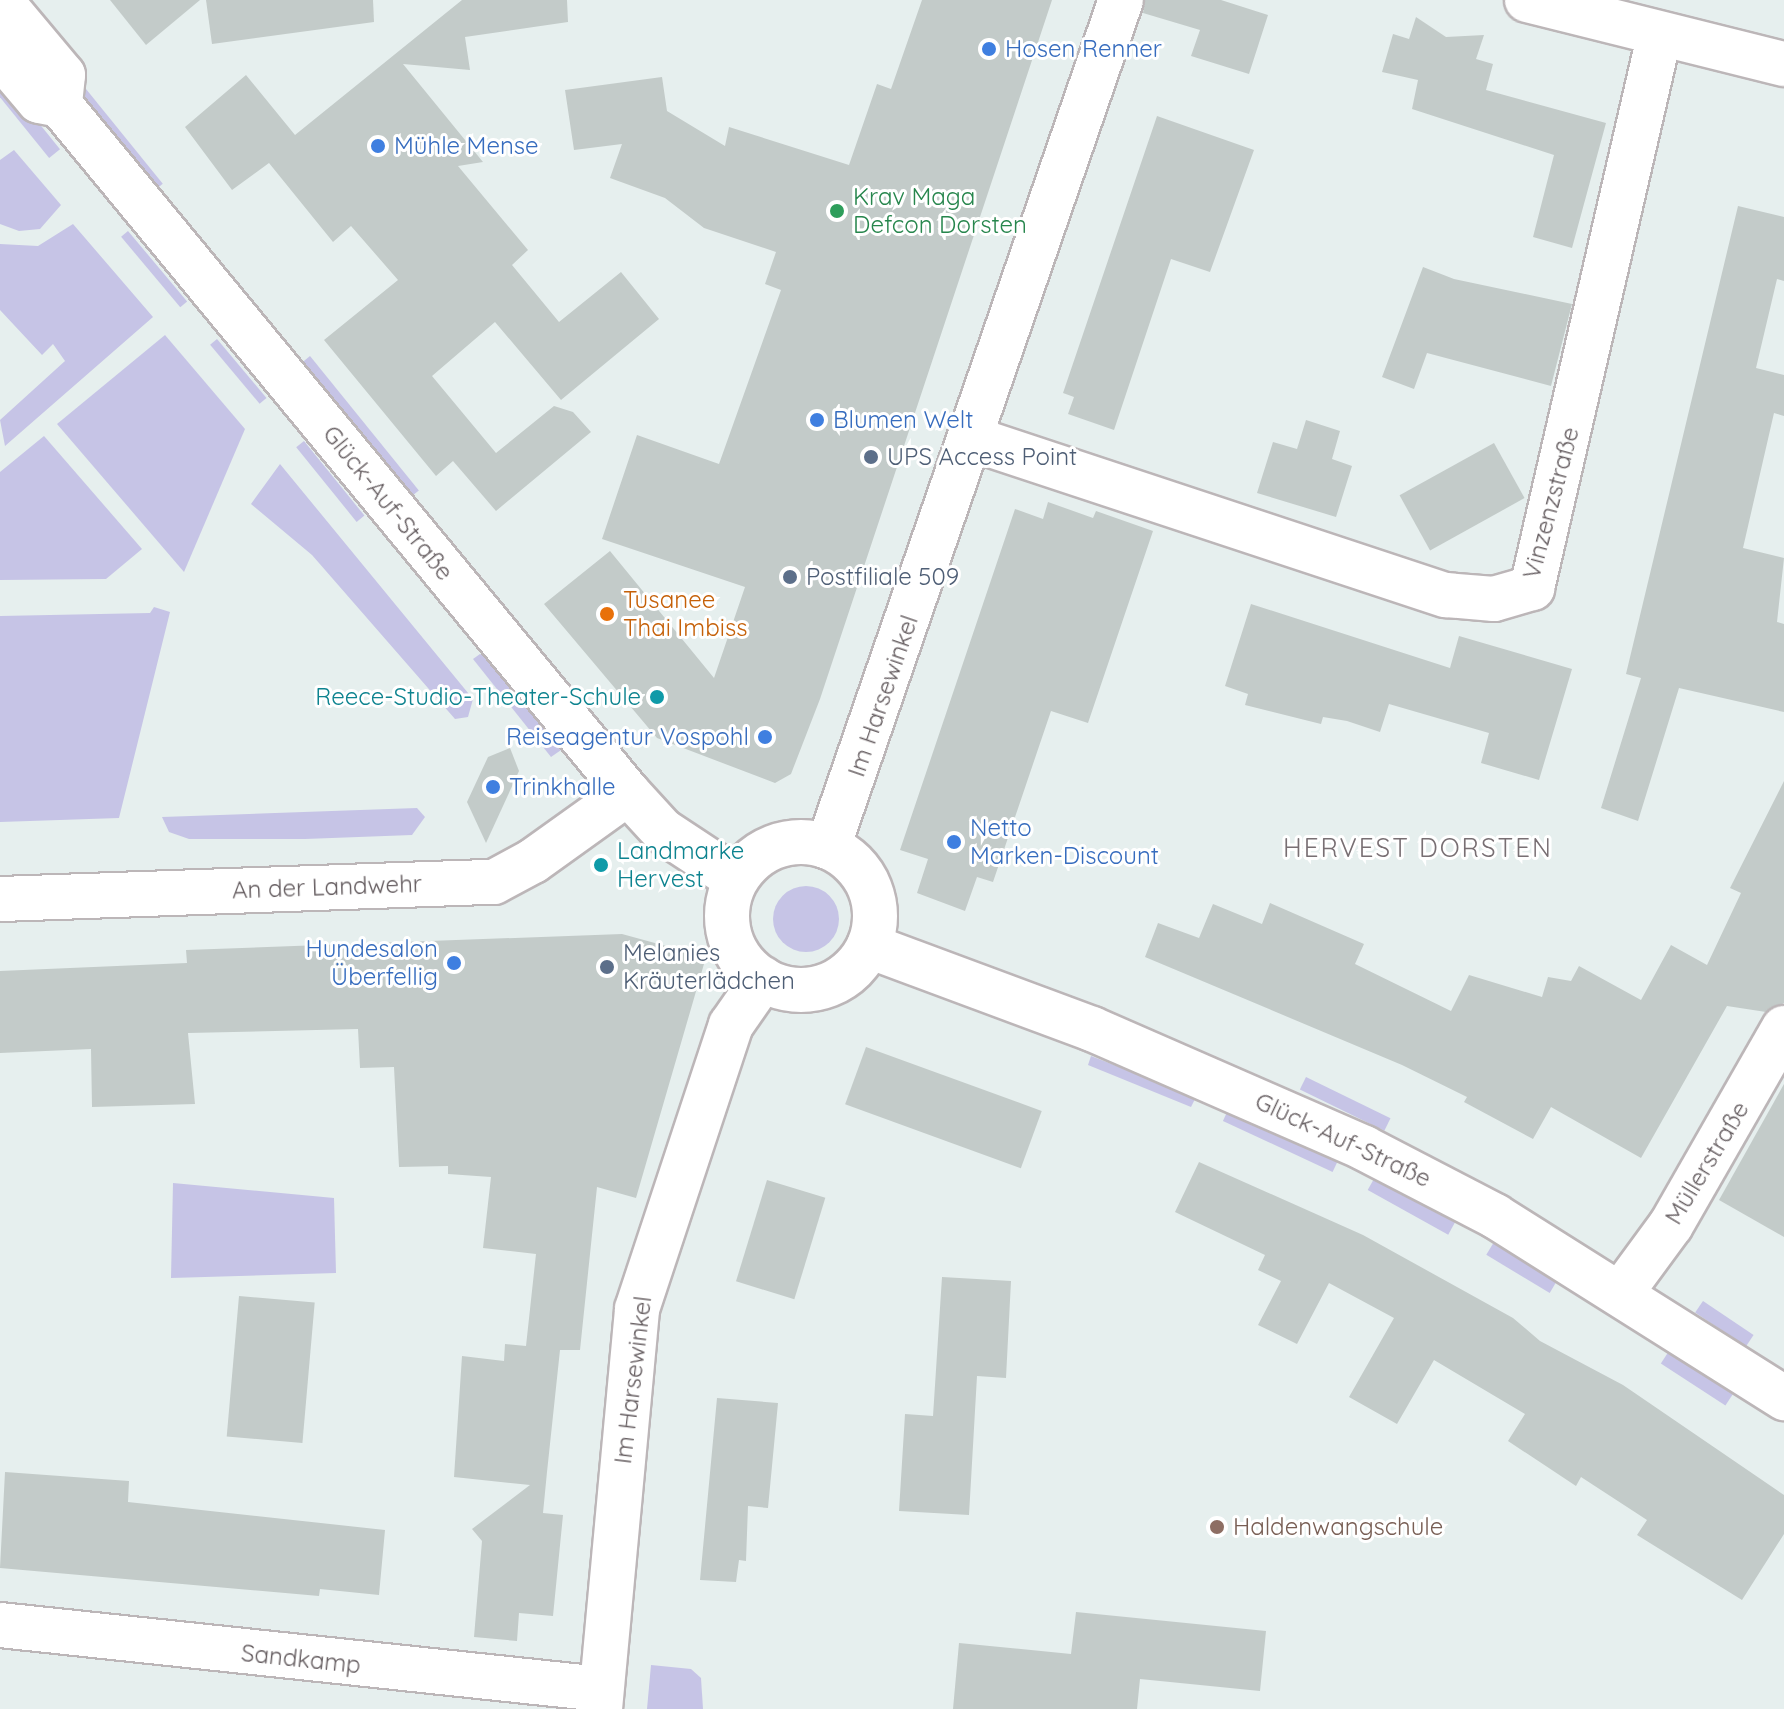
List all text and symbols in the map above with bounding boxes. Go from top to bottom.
place label: Hosen Renner [1005,35,1162,63]
marker: Hosen Renner [980,40,998,58]
place label: Mühle Mense [394,132,539,160]
marker: Mühle Mense [369,137,387,155]
place label: Krav Maga Defcon Dorsten [853,183,1027,239]
marker: Krav Maga Defcon Dorsten [828,202,846,220]
place label: Blumen Welt [833,406,973,434]
marker: Blumen Welt [808,411,826,429]
street label: Glück-Auf-Straße [317,420,459,586]
street label: Vinzenzstraße [1517,424,1585,582]
place label: UPS Access Point [887,443,1077,471]
marker: UPS Access Point [862,448,880,466]
place label: Postfiliale 509 [806,563,959,591]
marker: Postfiliale 509 [781,568,799,586]
place label: Tusanee Thai Imbiss [623,586,747,642]
marker: Tusanee Thai Imbiss [598,605,616,623]
street label: Im Harsewinkel [842,612,924,780]
place label: Reece-Studio-Theater-Schule [315,683,641,711]
marker: Reece-Studio-Theater-Schule [648,688,666,706]
place label: Reiseagentur Vospohl [506,723,749,751]
marker: Reiseagentur Vospohl [756,728,774,746]
place label: Trinkhalle [509,773,616,801]
marker: Trinkhalle [484,778,502,796]
place label: Netto Marken-Discount [970,814,1159,870]
district label: HERVEST DORSTEN [1283,832,1553,864]
marker: Netto Marken-Discount [945,833,963,851]
place label: Landmarke Hervest [617,837,744,893]
marker: Landmarke Hervest [592,856,610,874]
street label: An der Landwehr [232,869,422,905]
place label: Hundesalon Überfellig [305,935,438,991]
place label: Melanies Kräuterlädchen [623,939,795,995]
marker: Hundesalon Überfellig [445,954,463,972]
marker: Melanies Kräuterlädchen [598,958,616,976]
street label: Glück-Auf-Straße [1251,1087,1435,1193]
street label: Müllerstraße [1659,1096,1755,1230]
street label: Im Harsewinkel [608,1294,658,1466]
place label: Haldenwangschule [1233,1513,1443,1541]
marker: Haldenwangschule [1208,1518,1226,1536]
street label: Sandkamp [240,1638,362,1680]

